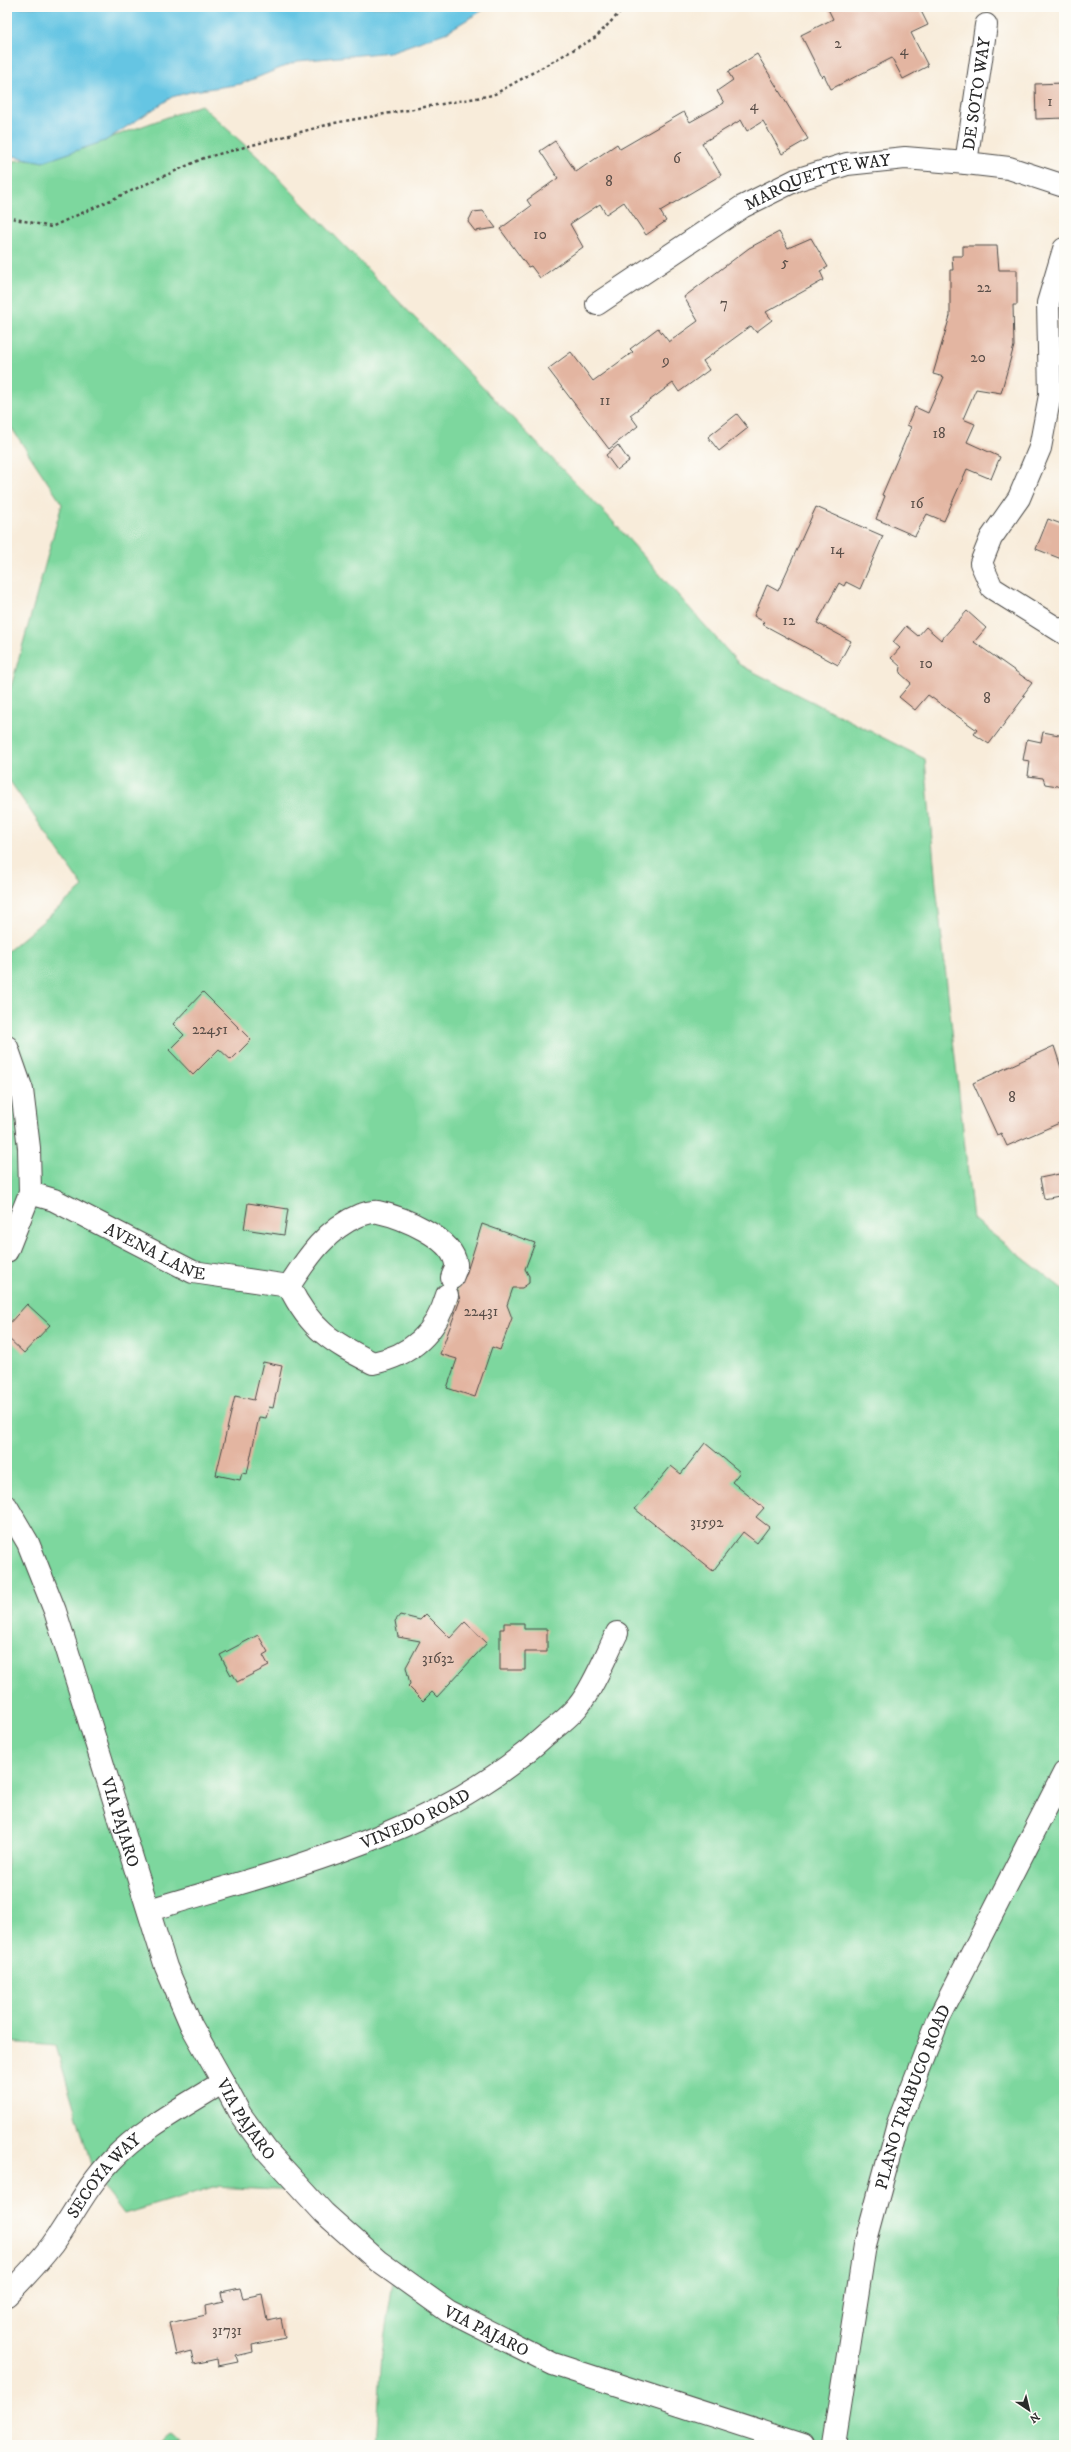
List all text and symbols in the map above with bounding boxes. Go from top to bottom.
house number: 2 [834,34,842,53]
street label: DE SOTO WAY [958,36,996,152]
house number: 4 [900,41,909,60]
house number: 1 [1047,92,1053,111]
house number: 4 [750,96,759,115]
house number: 6 [673,149,682,168]
street label: MARQUETTE WAY [741,150,892,216]
house number: 8 [605,172,613,191]
house number: 10 [533,225,547,244]
house number: 5 [781,253,789,272]
house number: 22 [977,278,992,297]
house number: 7 [720,294,728,313]
house number: 20 [970,348,986,367]
house number: 9 [661,351,670,370]
house number: 11 [599,391,611,410]
house number: 18 [932,424,946,443]
house number: 16 [910,494,925,513]
house number: 14 [830,540,844,559]
house number: 12 [783,611,796,630]
house number: 10 [919,654,933,673]
house number: 8 [983,689,991,708]
house number: 22451 [192,1020,228,1039]
house number: 8 [1008,1088,1016,1107]
street label: AVENA LANE [101,1218,207,1286]
house number: 22431 [464,1302,498,1321]
house number: 31592 [690,1513,724,1532]
house number: 31632 [422,1649,455,1668]
street label: VIA PAJARO [95,1774,144,1870]
street label: VINEDO ROAD [357,1784,475,1855]
street label: PLANO TRABUCO ROAD [871,2001,956,2192]
street label: VIA PAJARO [211,2074,280,2165]
street label: SECOYA WAY [62,2129,146,2223]
street label: VIA PAJARO [439,2300,533,2362]
house number: 31731 [212,2321,242,2340]
north arrow [1009,2390,1049,2430]
text: N [1026,2409,1042,2426]

